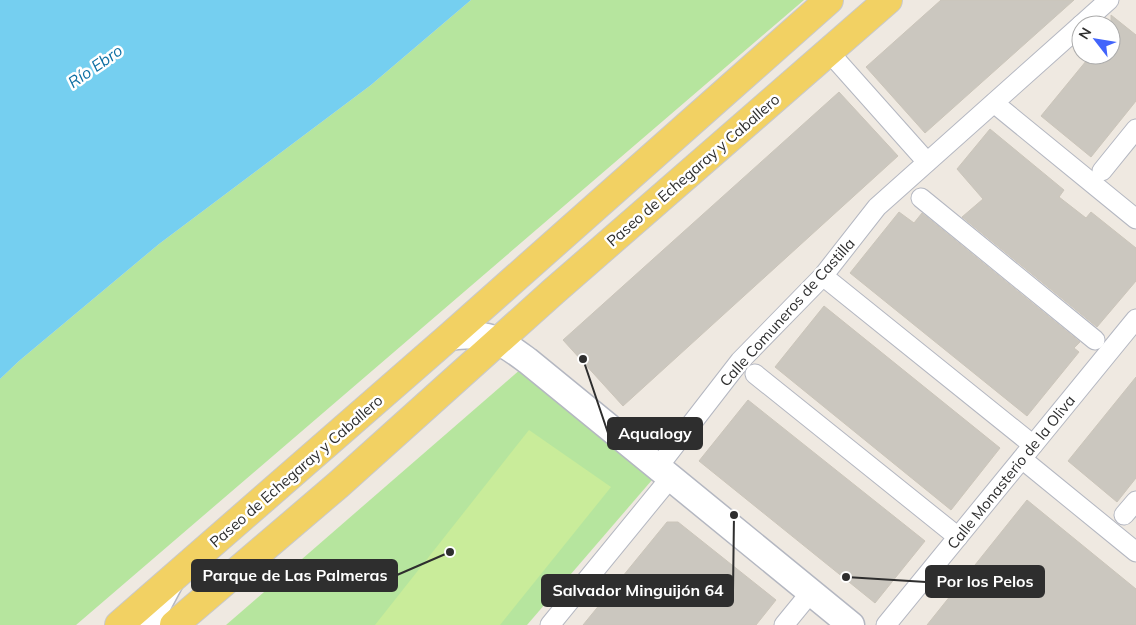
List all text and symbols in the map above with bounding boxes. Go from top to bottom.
north arrow [1071,15,1121,65]
text: N [1074,24,1095,42]
water label: Río Ebro [64,40,126,92]
street label: Paseo de Echegaray y Caballero [603,90,783,250]
street label: Calle Comuneros de Castilla [715,234,859,390]
street label: Paseo de Echegaray y Caballero [206,391,386,551]
street label: Calle Monasterio de la Oliva [943,391,1079,553]
callout: Aqualogy [608,418,702,449]
text: Aqualogy [618,423,692,443]
callout: Parque de Las Palmeras [192,560,397,591]
text: Parque de Las Palmeras [202,565,388,585]
callout: Por los Pelos [926,566,1044,597]
text: Por los Pelos [936,571,1034,591]
callout: Salvador Minguijón 64 [542,575,733,606]
text: Salvador Minguijón 64 [552,580,724,600]

